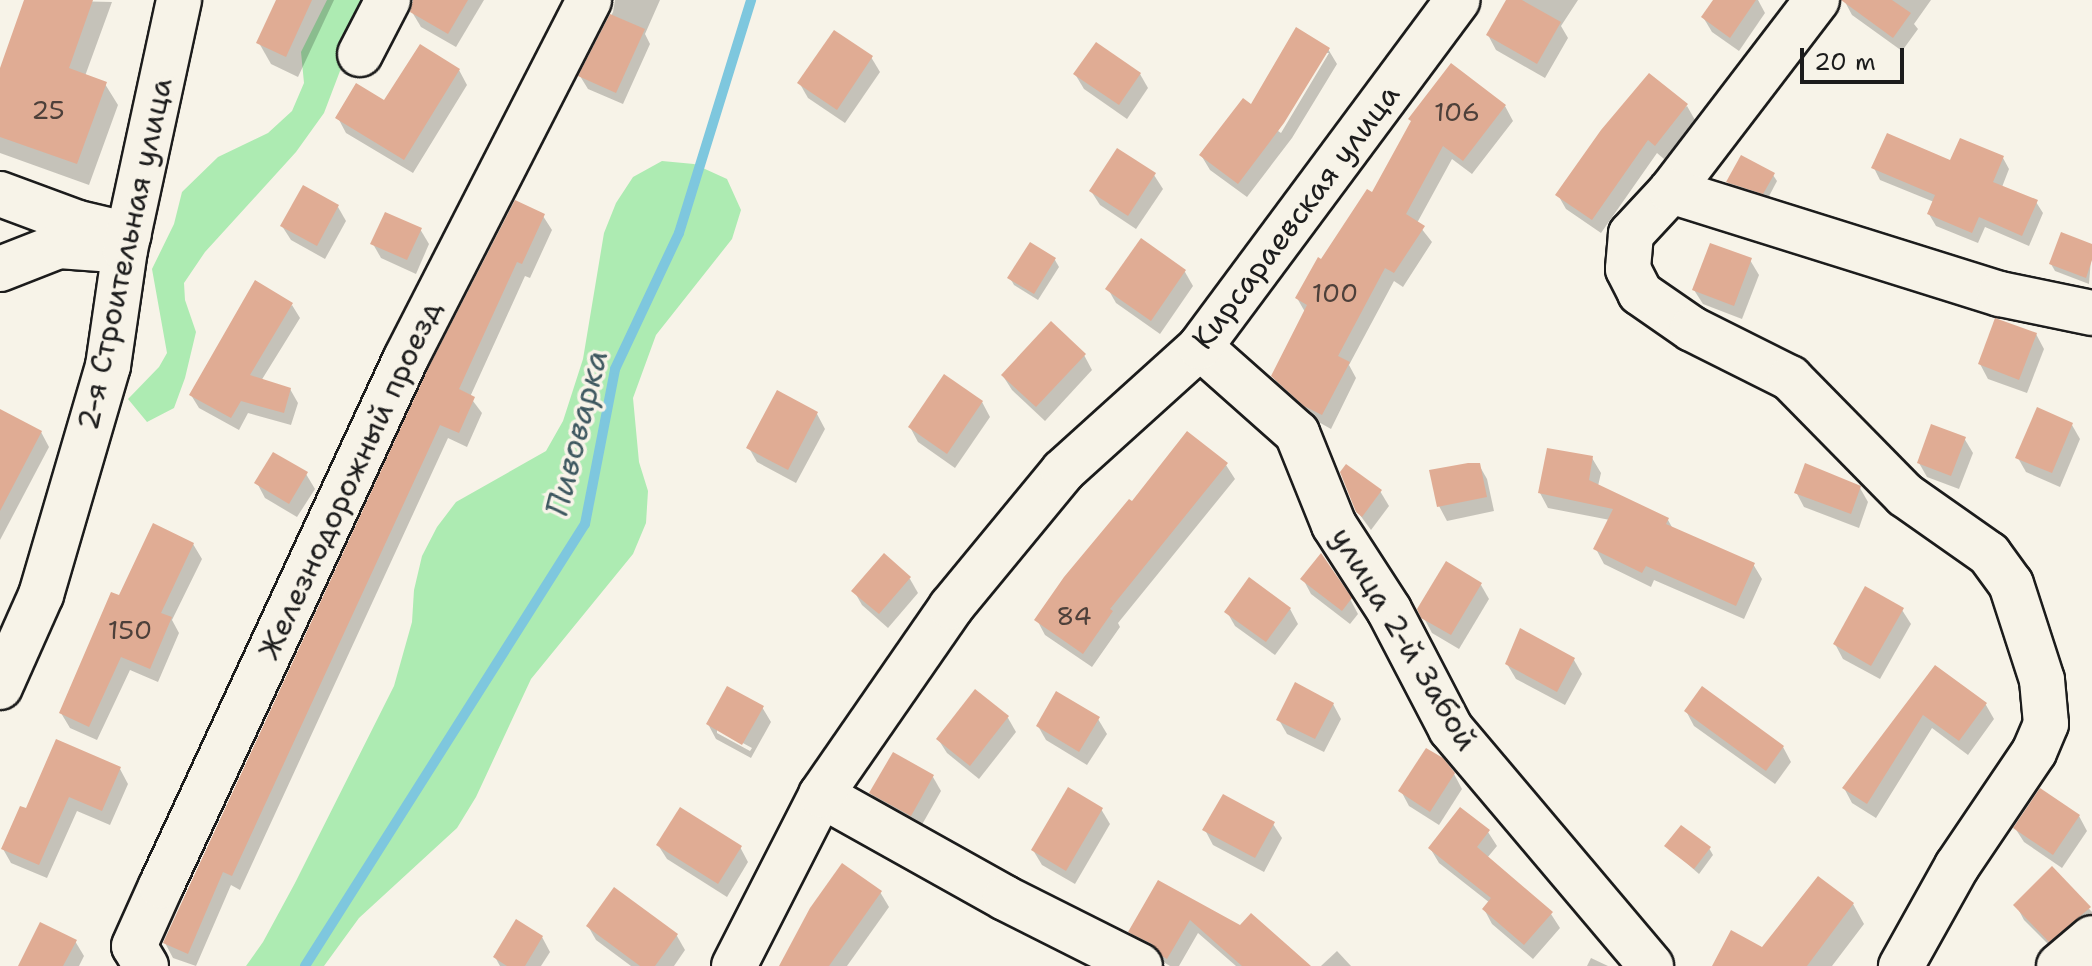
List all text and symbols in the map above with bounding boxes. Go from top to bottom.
scale bar [1804,32,1908,82]
text: 20 m [1814,46,1876,78]
street label: 2-я Строительная улица [70,74,180,434]
street label: Кирсараевская улица [1185,77,1407,357]
house number: 25 [31,94,65,126]
house number: 106 [1434,96,1480,128]
house number: 100 [1312,277,1358,309]
street label: Железнодорожный проезд [251,295,449,665]
water label: Пивоварка [538,346,616,520]
street label: улица 2-й Забой [1323,521,1485,757]
house number: 84 [1056,600,1092,632]
house number: 150 [108,614,152,646]

